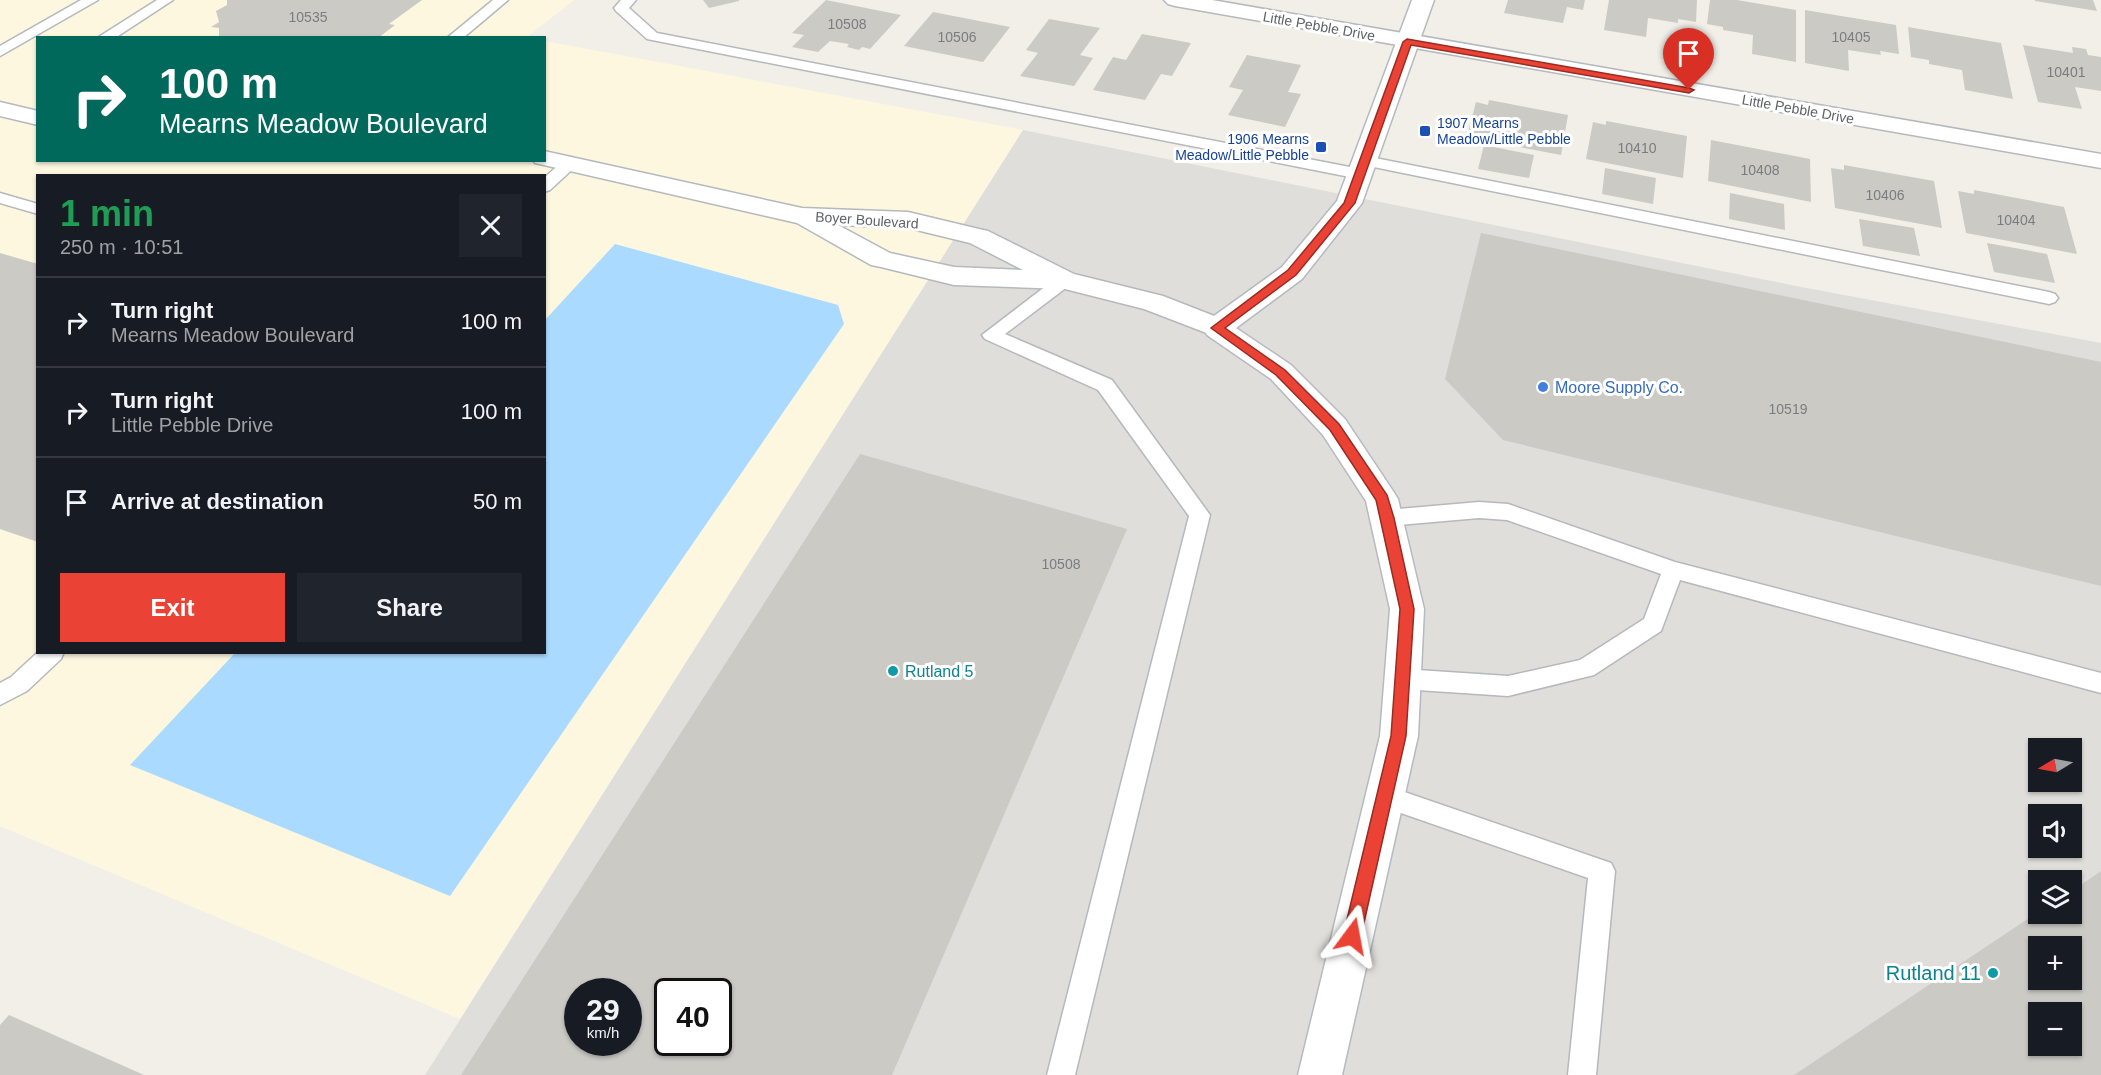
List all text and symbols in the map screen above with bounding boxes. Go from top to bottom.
street label: Little Pebble Drive [1262,8,1377,44]
house number: 10535 [289,9,328,25]
house number: 10508 [828,16,867,32]
pin [1663,28,1714,90]
house number: 10506 [938,29,977,45]
house number: 10405 [1832,29,1871,45]
icon: arrive [1672,37,1705,70]
icon: right [60,60,138,138]
text: 100 m [159,60,278,107]
house number: 10401 [2047,64,2086,80]
street label: Little Pebble Drive [1741,91,1856,127]
text: Mearns Meadow Boulevard [159,109,488,139]
place label: 1907 Mearns Meadow/Little Pebble [1437,115,1571,147]
marker: 1907 Mearns Meadow/Little Pebble [1418,124,1432,138]
place label: 1906 Mearns Meadow/Little Pebble [1175,131,1309,163]
marker: 1906 Mearns Meadow/Little Pebble [1314,140,1328,154]
house number: 10410 [1618,140,1657,156]
house number: 10408 [1741,162,1780,178]
house number: 10406 [1866,187,1905,203]
text: 1 min [60,193,154,234]
button: close [459,194,522,257]
street label: Boyer Boulevard [815,208,919,232]
house number: 10404 [1997,212,2036,228]
text: 250 m · 10:51 [60,236,183,258]
text: Turn right [111,298,213,323]
icon: right [60,306,93,339]
text: 100 m [461,309,522,334]
text: Mearns Meadow Boulevard [111,324,354,346]
place label: Moore Supply Co. [1555,379,1683,396]
marker: Moore Supply Co. [1536,380,1550,394]
text: Turn right [111,388,213,413]
icon: right [60,396,93,429]
text: 100 m [461,399,522,424]
house number: 10519 [1769,401,1808,417]
text: Little Pebble Drive [111,414,273,436]
icon: arrive [60,486,93,519]
text: Arrive at destination [111,489,324,514]
text: 50 m [473,489,522,514]
house number: 10508 [1042,556,1081,572]
button: Exit [60,573,285,642]
button: Share [297,573,522,642]
place label: Rutland 5 [905,663,974,680]
marker: Rutland 5 [886,664,900,678]
north arrow [2028,738,2082,792]
map controls [2028,738,2082,1056]
button: sound [2028,804,2082,858]
button: layers [2028,870,2082,924]
position arrow [1320,904,1384,968]
button: + [2028,936,2082,990]
place label: Rutland 11 [1886,962,1981,984]
marker: Rutland 11 [1986,966,2000,980]
speed limit sign: 40 [654,978,732,1056]
text: 29 [586,993,620,1026]
button: − [2028,1002,2082,1056]
text: km/h [587,1024,619,1041]

